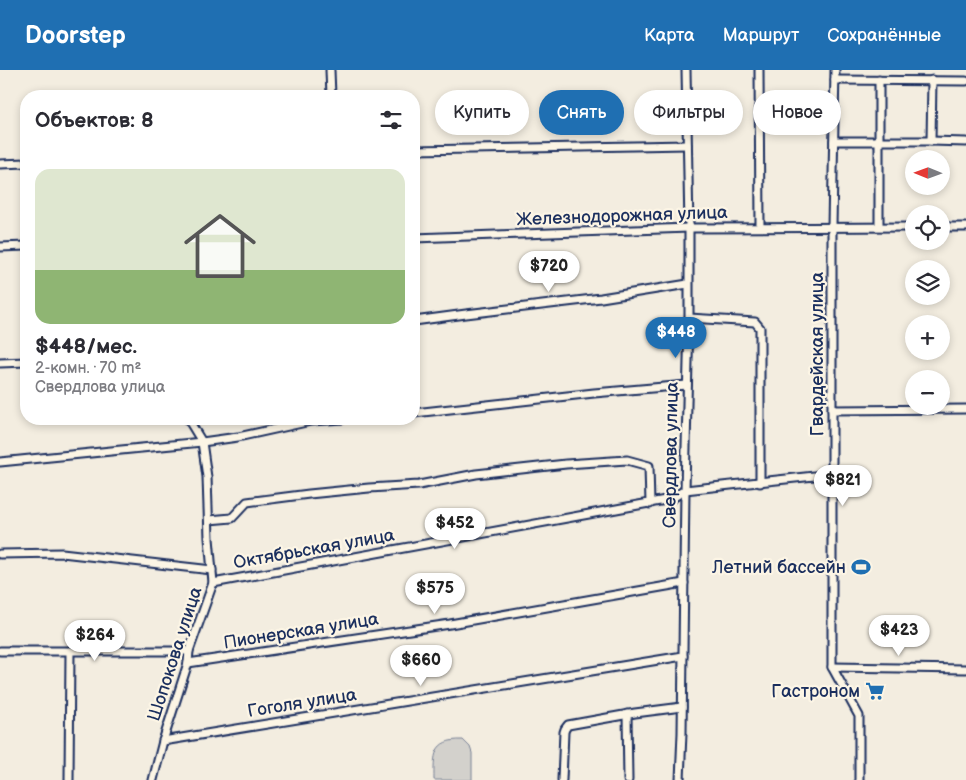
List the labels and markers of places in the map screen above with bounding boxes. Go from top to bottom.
pin: $720 [519,250,579,293]
pin: $448 [646,316,706,359]
pin: $821 [813,464,873,507]
pin: $452 [425,508,485,550]
sports icon: Летний бассейн [850,556,872,578]
place label: Летний бассейн [711,557,846,578]
pin: $575 [405,572,465,615]
pin: $423 [869,614,929,657]
pin: $264 [65,620,125,662]
pin: $660 [391,644,451,687]
supermarket icon: Гастроном [864,680,886,702]
place label: Гастроном [771,681,860,702]

